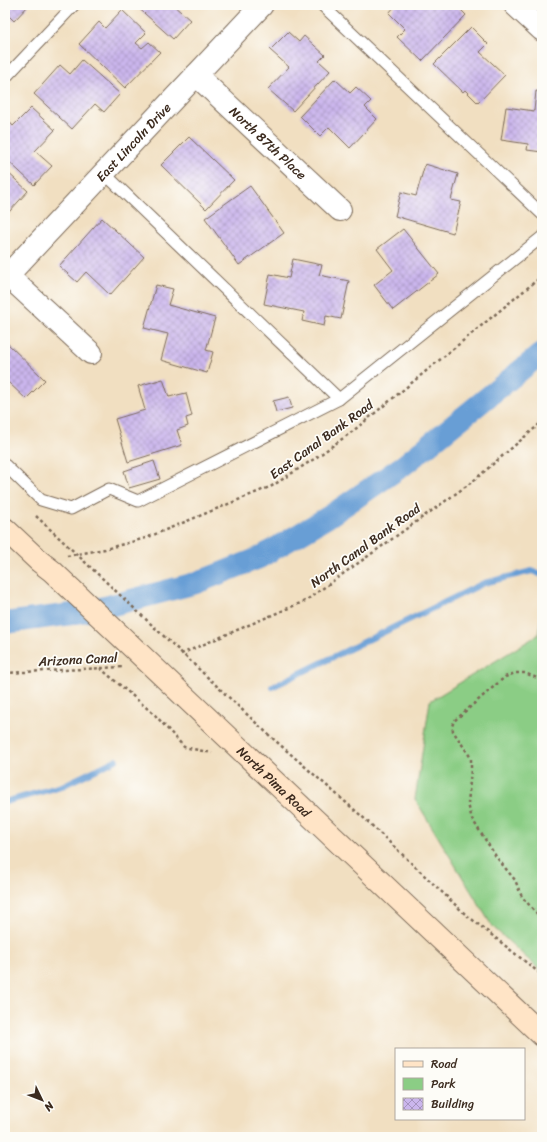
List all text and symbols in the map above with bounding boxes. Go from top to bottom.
street label: East Lincoln Drive [90,97,177,187]
street label: North 87th Place [224,101,312,186]
street label: East Canal Bank Road [264,393,379,485]
street label: North Canal Bank Road [305,497,426,594]
street label: Arizona Canal [37,646,118,673]
street label: North Pima Road [231,740,317,824]
legend [395,1048,525,1120]
text: Road [431,1053,458,1075]
text: Park [431,1073,456,1095]
north arrow [22,1080,62,1120]
text: Building [431,1093,474,1115]
text: N [39,1096,59,1116]

